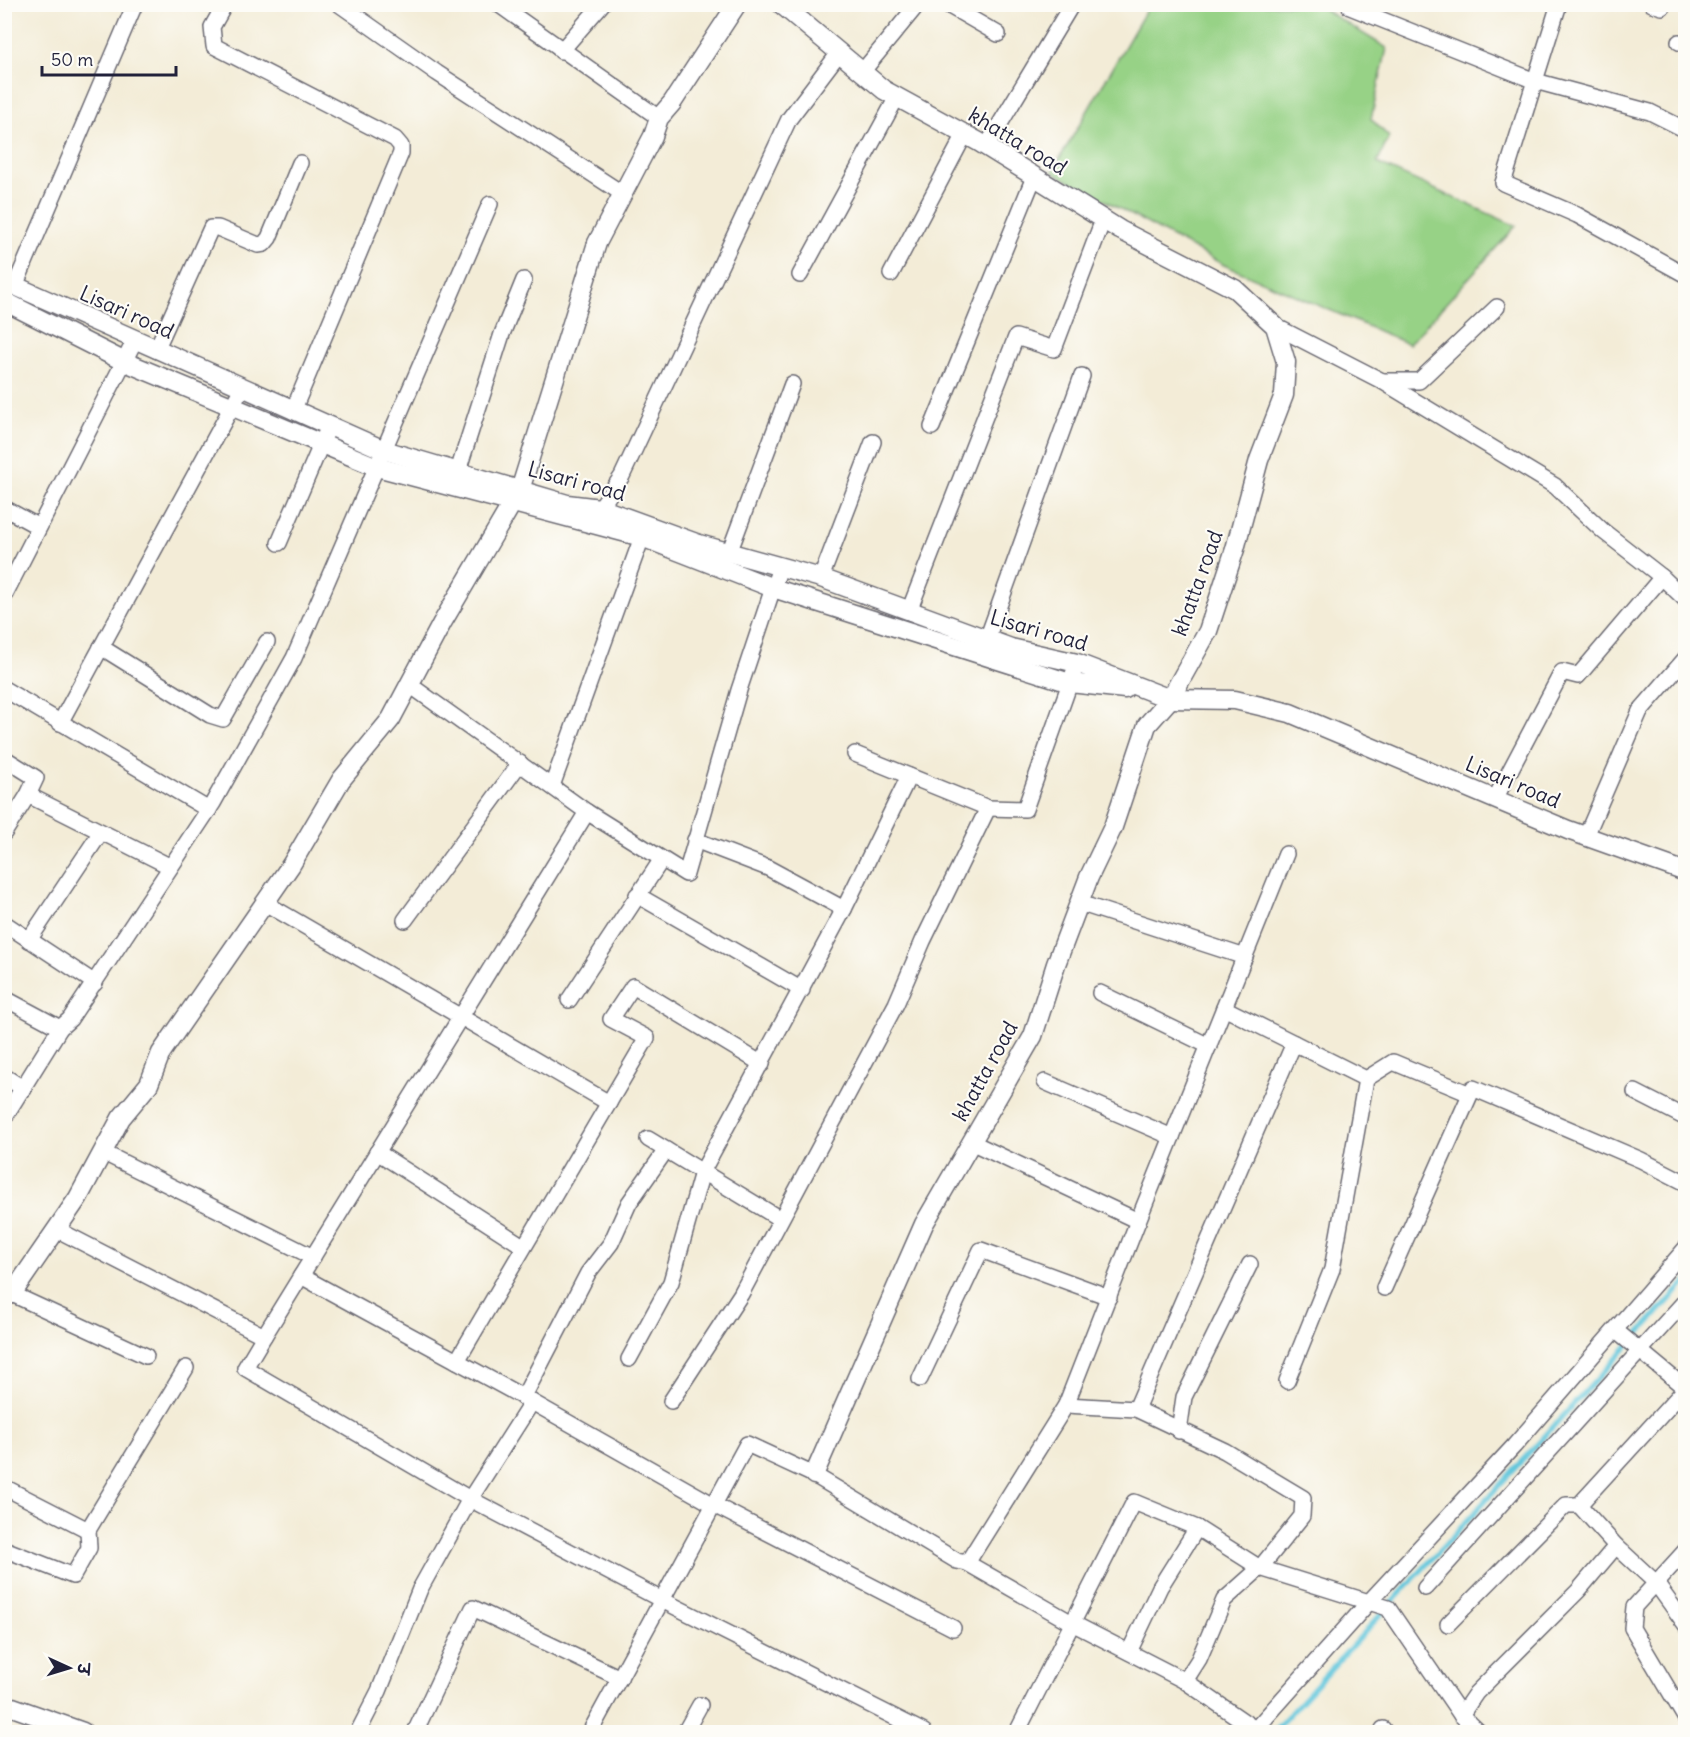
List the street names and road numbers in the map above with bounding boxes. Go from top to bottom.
street label: khatta road [964,101,1072,181]
street label: Lisari road [76,279,178,345]
street label: Lisari road [525,455,629,507]
street label: khatta road [1165,527,1229,639]
street label: Lisari road [987,603,1091,657]
street label: Lisari road [1462,750,1564,814]
street label: khatta road [946,1016,1024,1126]

